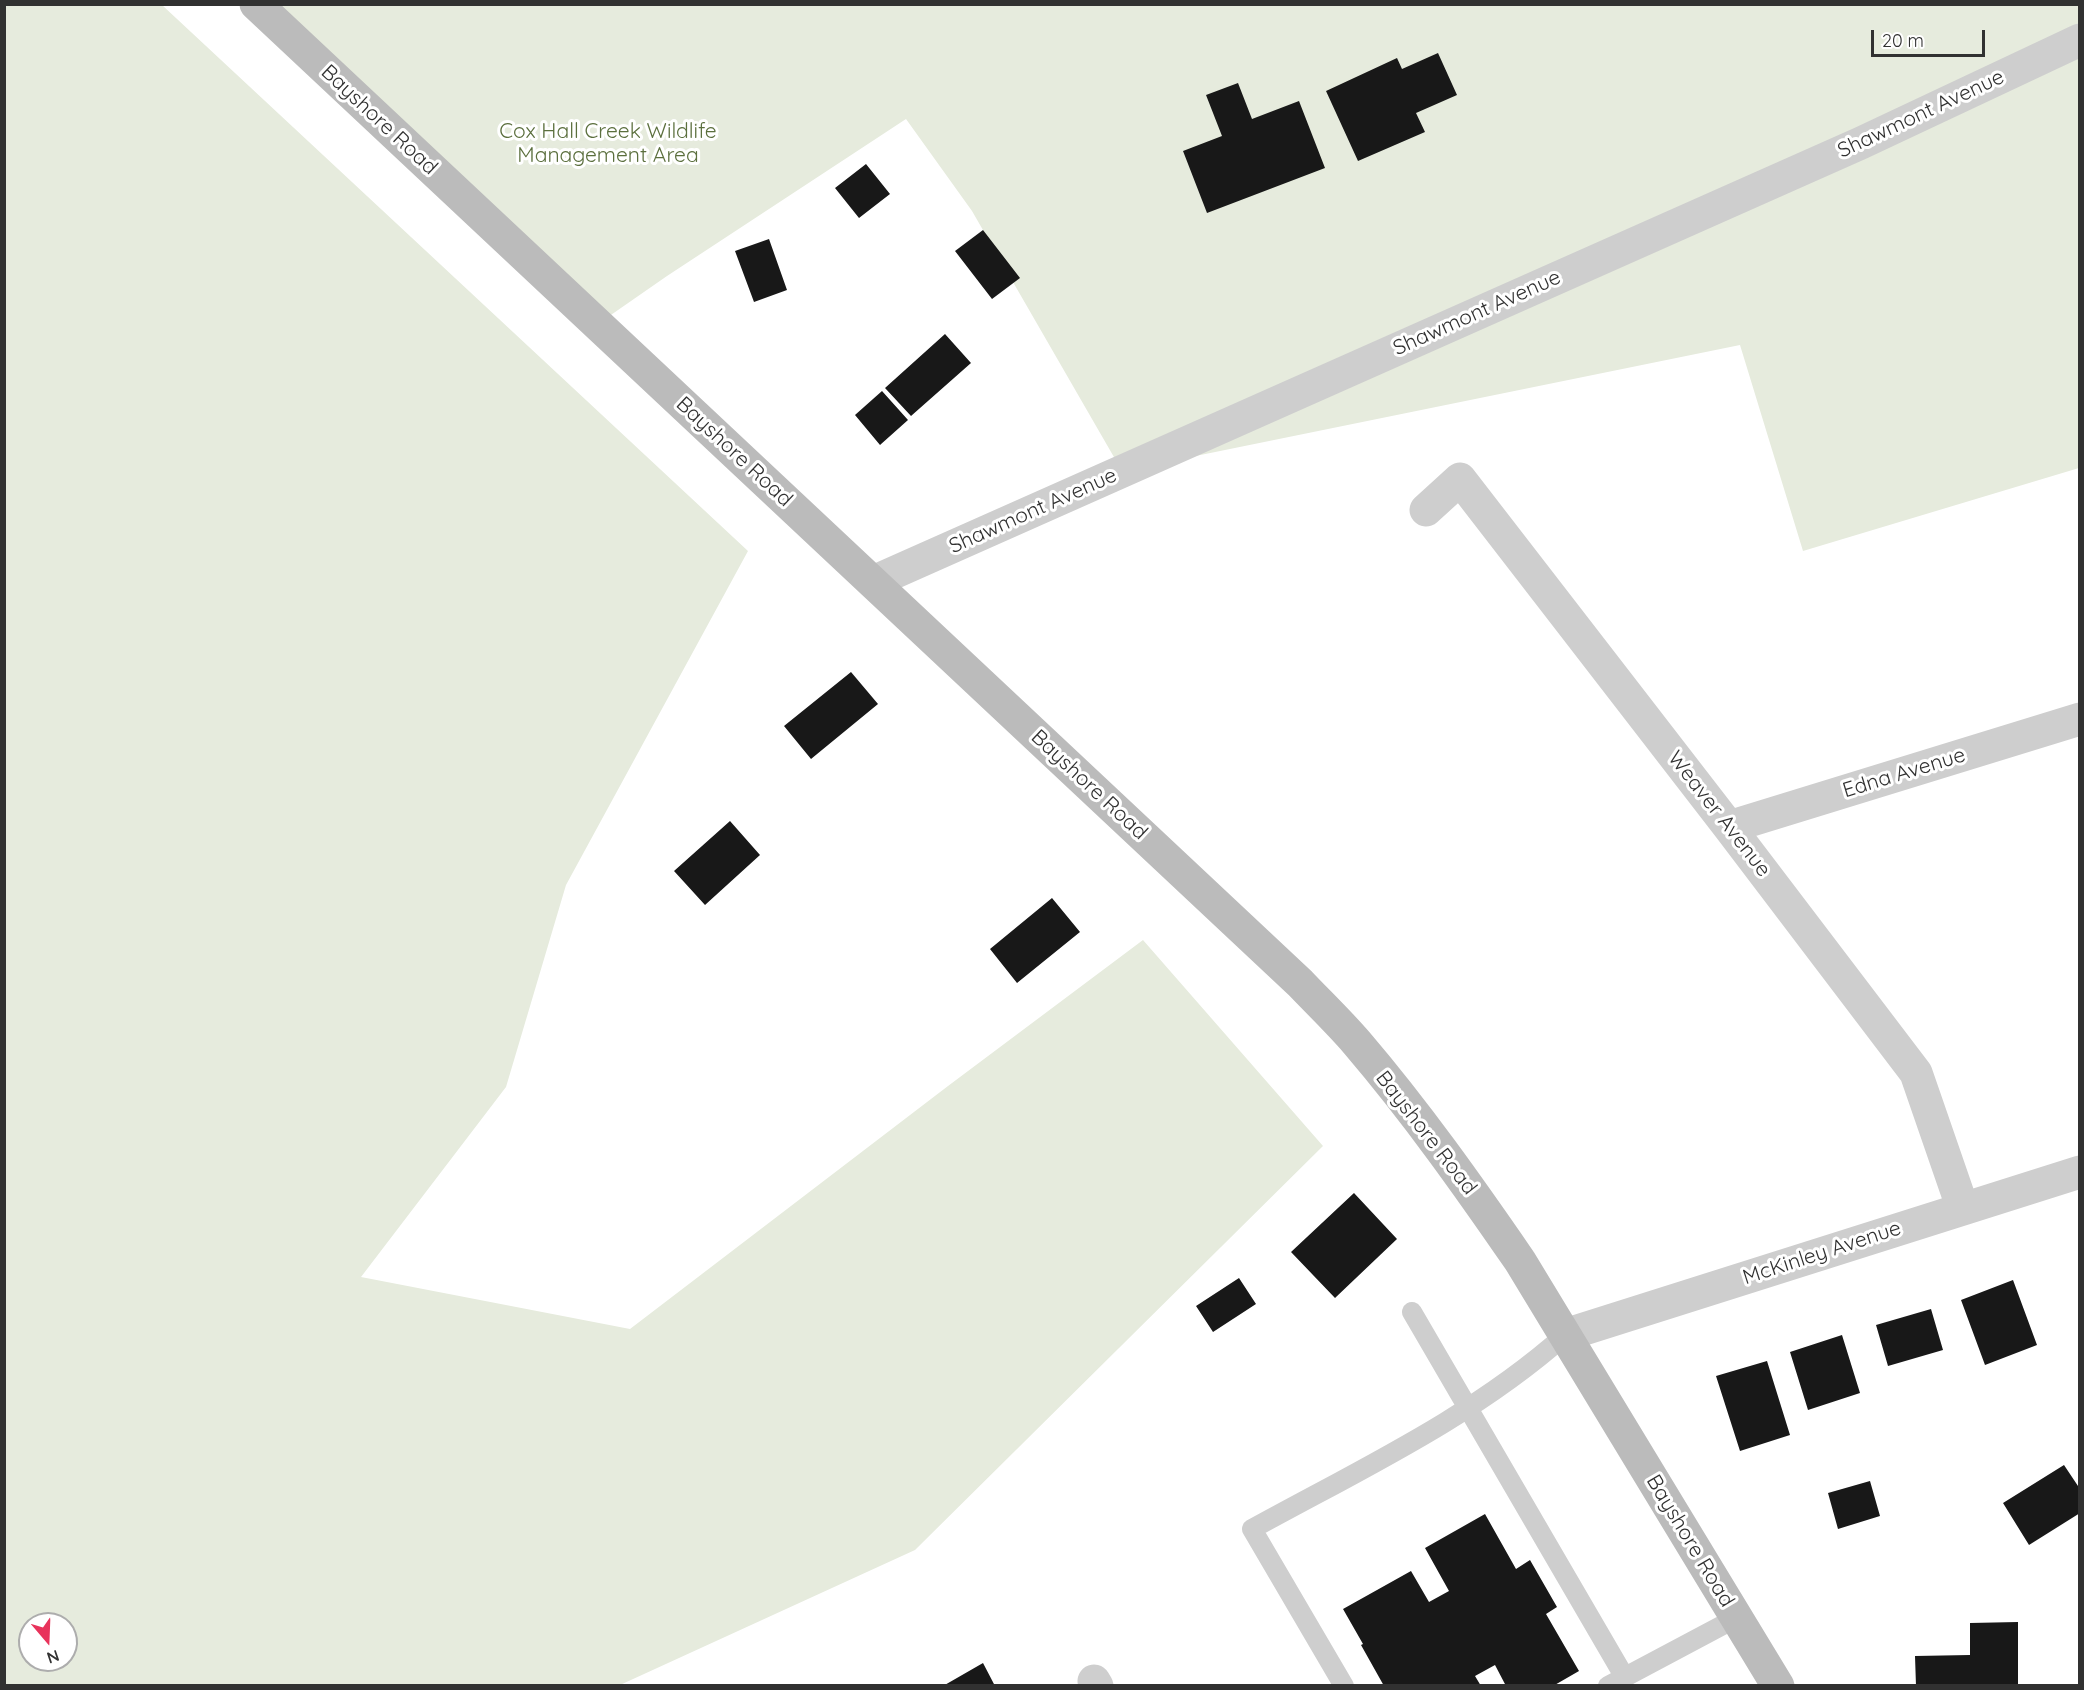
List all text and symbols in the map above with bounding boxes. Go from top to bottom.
scale bar [1874,18,1988,56]
text: 20 m [1882,29,1924,52]
street label: Bayshore Road [316,60,442,180]
street label: Shawmont Avenue [1834,64,2008,164]
park label: Cox Hall Creek Wildlife Management Area [499,119,717,169]
street label: Shawmont Avenue [1389,265,1565,361]
street label: Bayshore Road [671,392,797,512]
street label: Shawmont Avenue [945,463,1121,559]
street label: Bayshore Road [1026,725,1152,845]
street label: Edna Avenue [1840,742,1968,804]
street label: Weaver Avenue [1662,746,1776,882]
street label: Bayshore Road [1370,1066,1482,1200]
street label: McKinley Avenue [1740,1216,1904,1290]
street label: Bayshore Road [1641,1470,1739,1612]
north arrow [18,1612,78,1672]
text: N [44,1646,62,1668]

